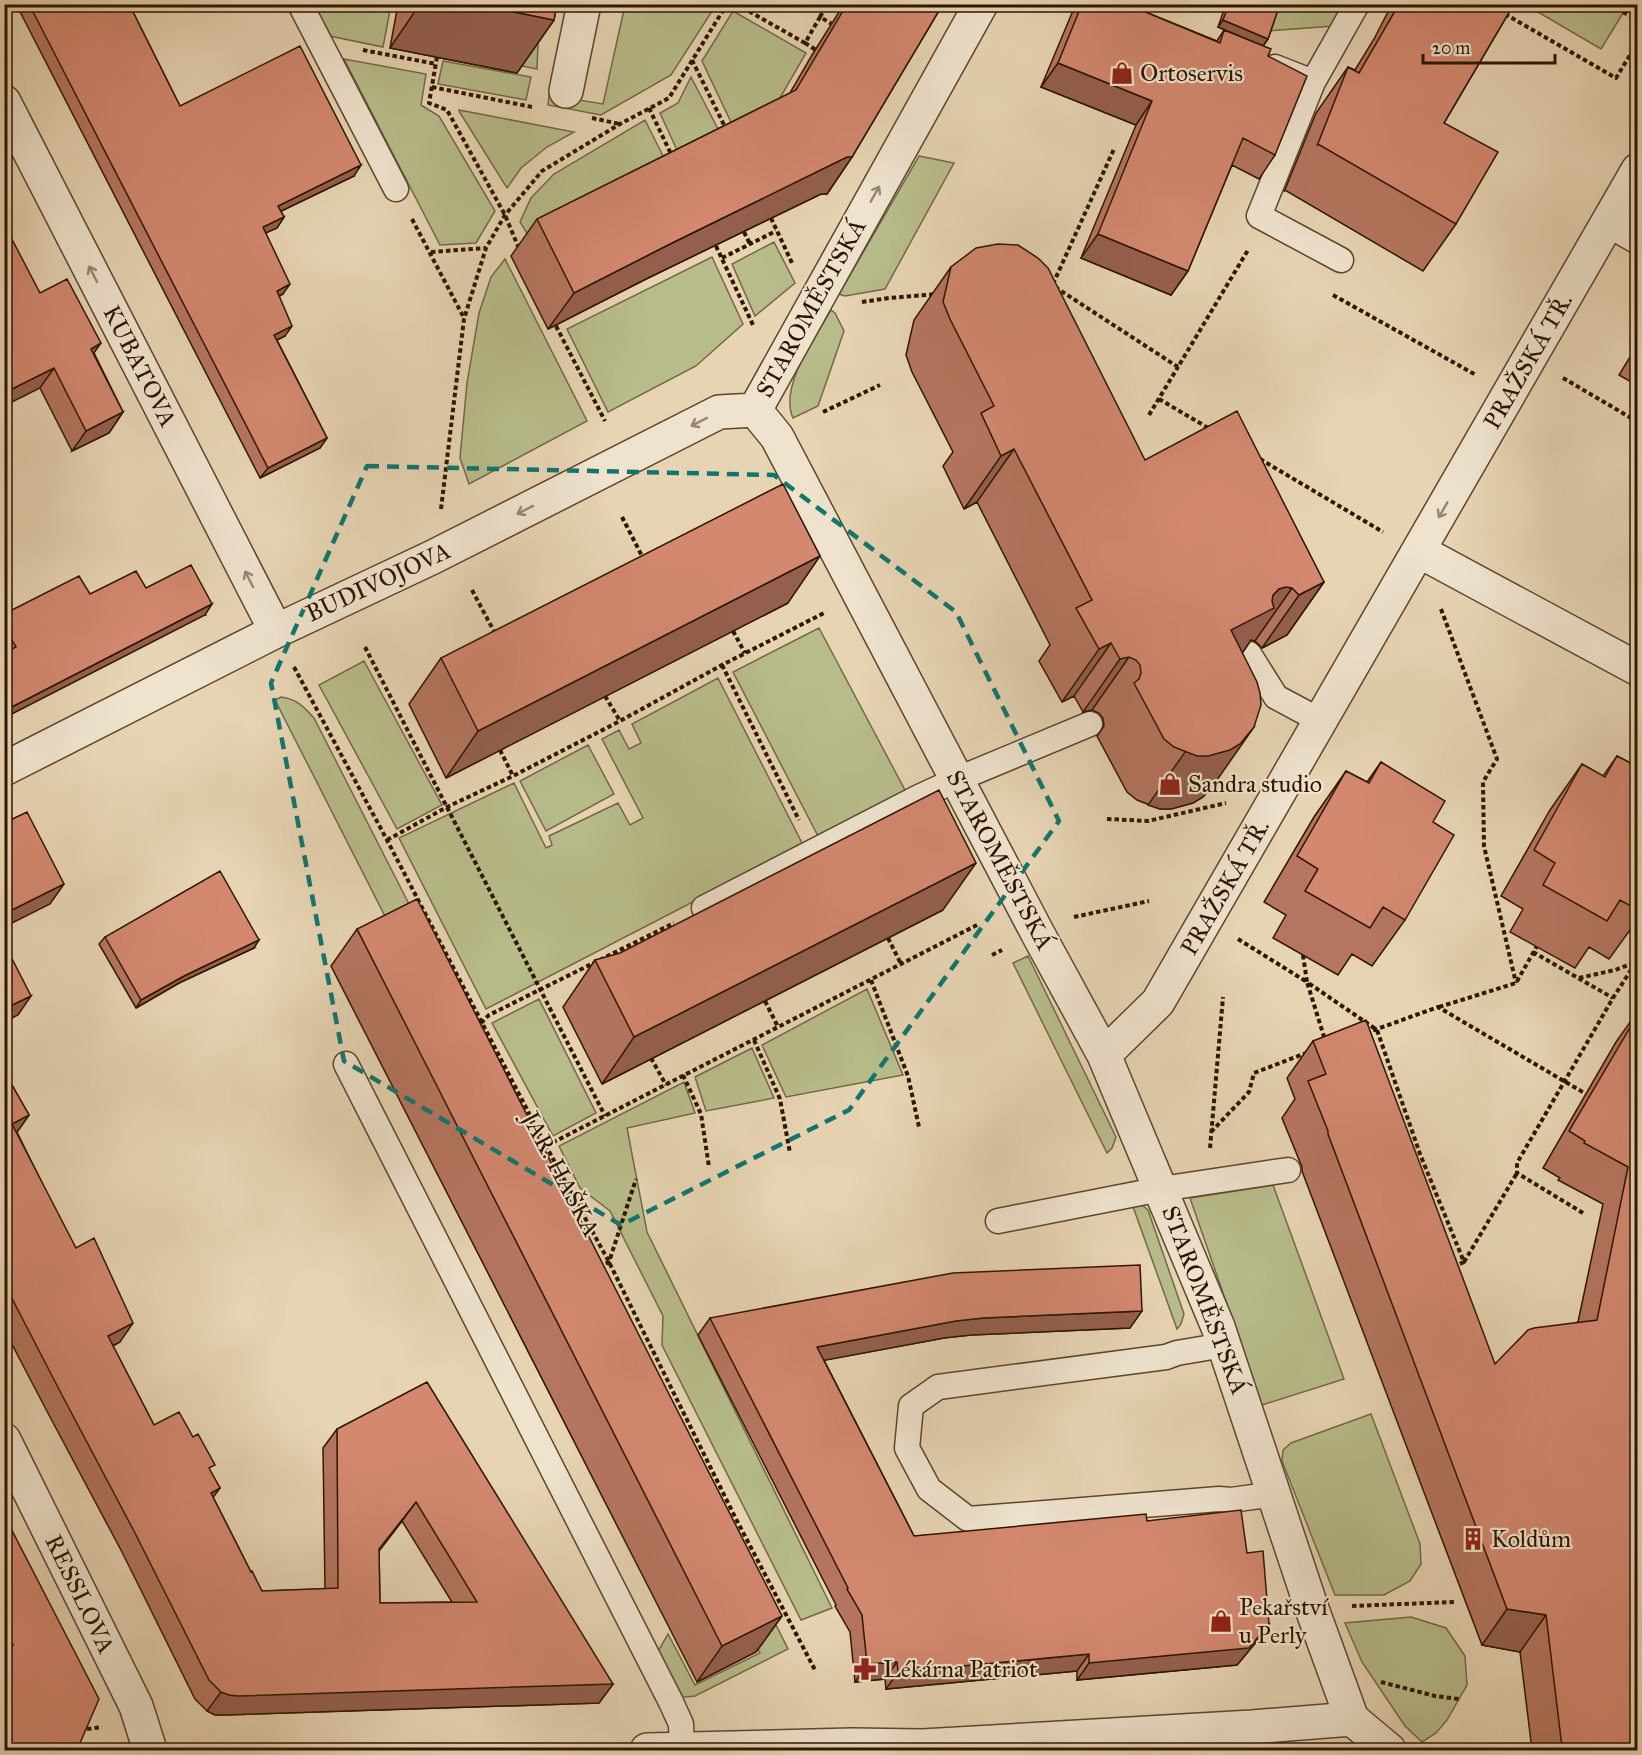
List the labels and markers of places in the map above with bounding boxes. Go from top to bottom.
place label: Ortoservis [1140,58,1243,88]
shop icon: Ortoservis [1109,60,1135,86]
place label: Sandra studio [1188,769,1322,799]
shop icon: Sandra studio [1157,771,1183,797]
place label: Koldům [1491,1524,1571,1554]
building icon: Koldům [1460,1526,1486,1552]
place label: Pekařství u Perly [1239,1592,1329,1650]
shop icon: Pekařství u Perly [1208,1608,1234,1634]
place label: Lékárna Patriot [883,1654,1038,1684]
pharmacy icon: Lékárna Patriot [852,1656,878,1682]

